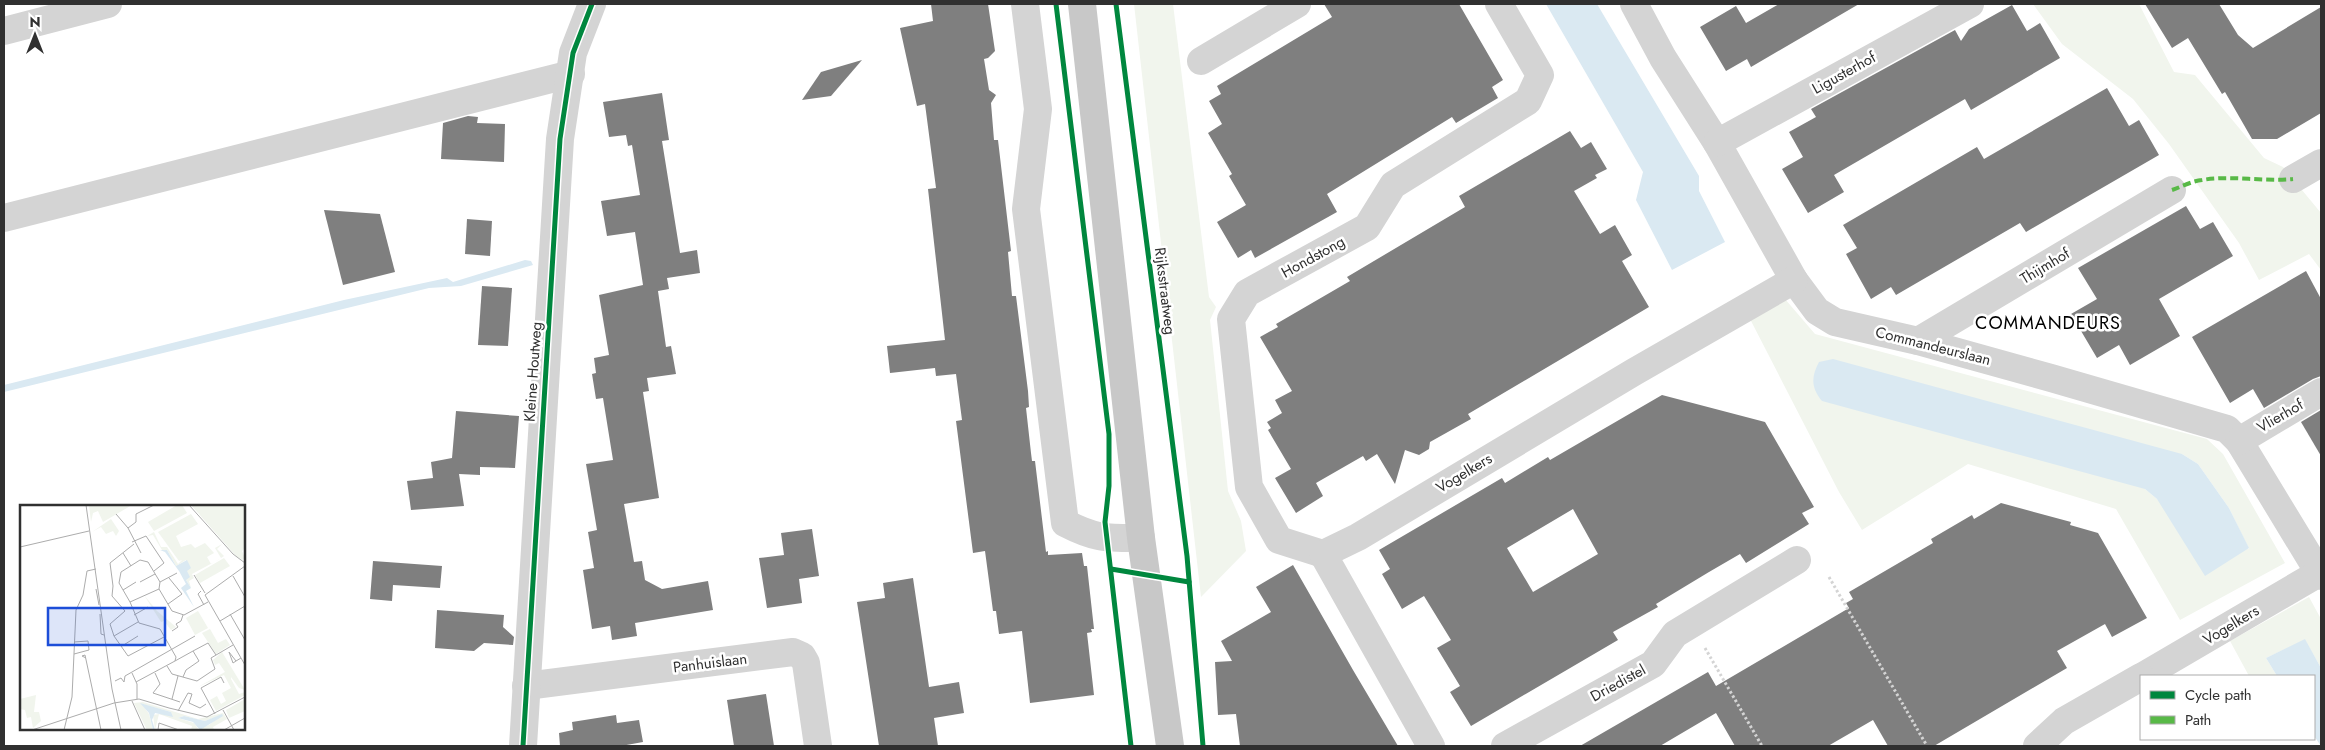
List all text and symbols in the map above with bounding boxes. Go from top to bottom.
north arrow [10,10,60,60]
text: N [29,12,41,32]
street label: Ligusterhof [1808,46,1881,100]
street label: Hondstong [1277,231,1349,283]
street label: Thijmhof [2016,242,2075,289]
street label: Rijksstraatweg [1149,246,1181,336]
district label: COMMANDEURS [1975,310,2121,336]
street label: Kleine Houtweg [519,321,547,423]
street label: Commandeurslaan [1873,321,1993,371]
street label: Vlierhof [2253,394,2308,438]
street label: Vogelkers [1432,448,1496,498]
inset map [20,505,245,730]
street label: Vogelkers [2199,600,2263,650]
street label: Panhuislaan [672,648,748,678]
street label: Driedistel [1586,659,1650,707]
legend [2140,675,2315,740]
text: Cycle path [2185,684,2252,706]
text: Path [2185,709,2211,731]

